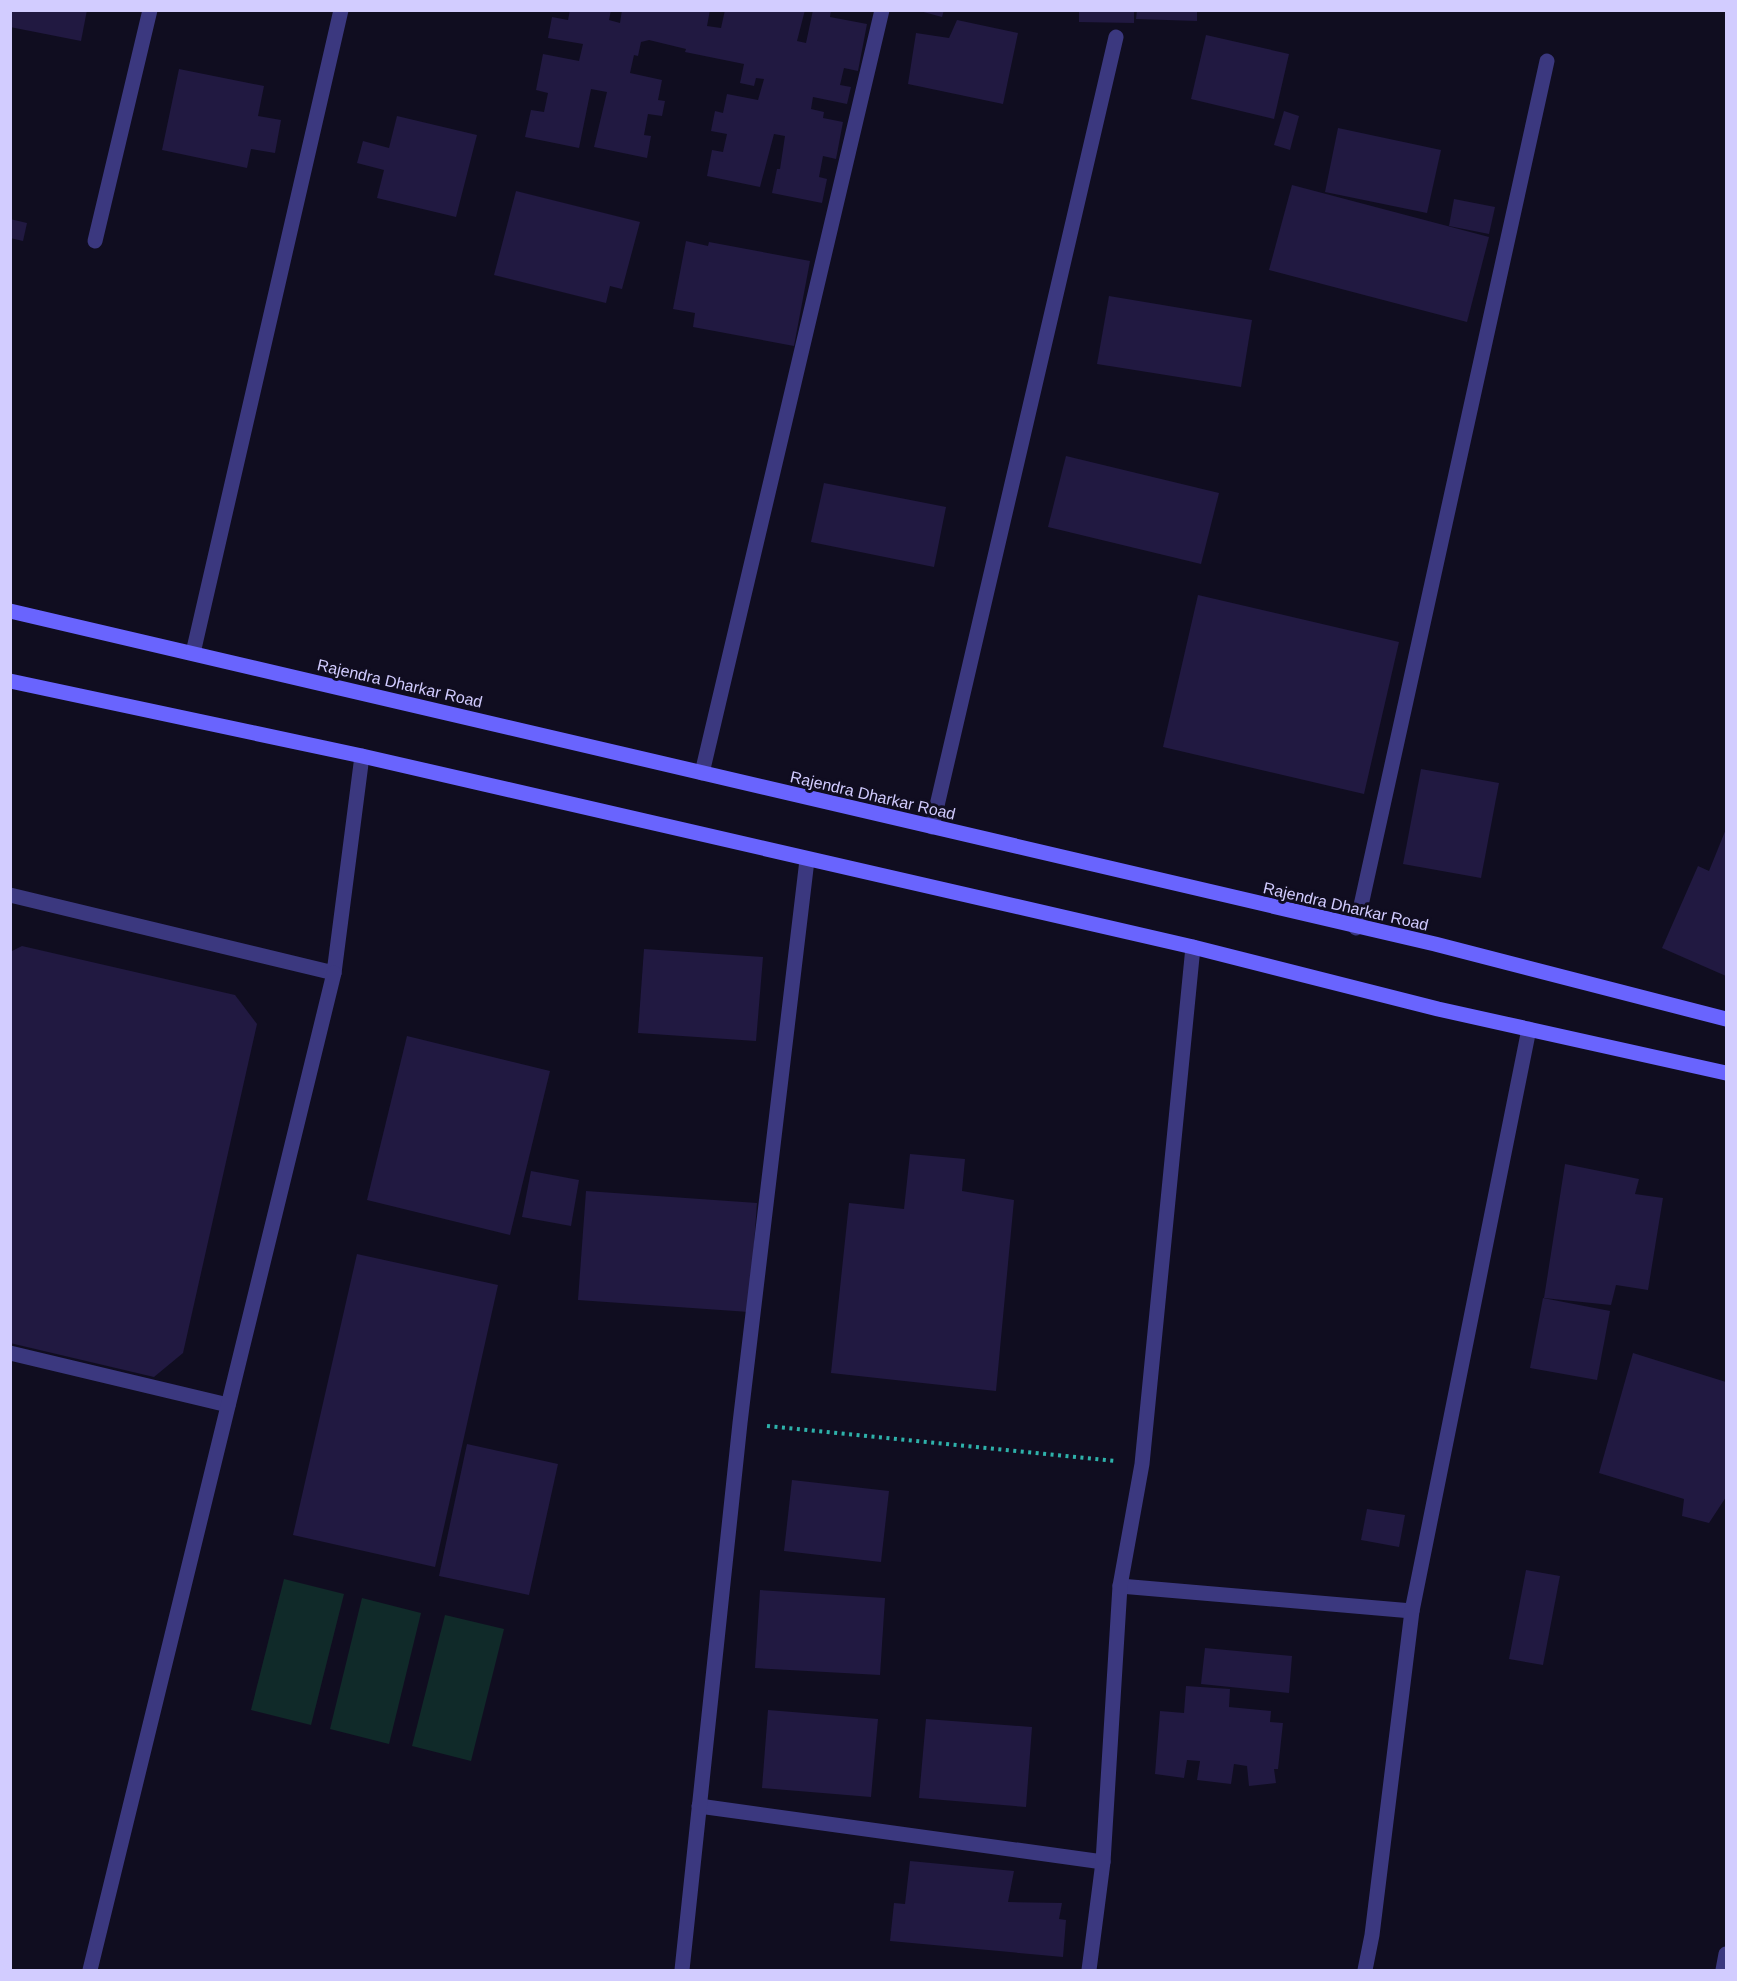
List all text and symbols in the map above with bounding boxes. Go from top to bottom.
street label: Rajendra Dharkar Road [316,656,484,711]
street label: Rajendra Dharkar Road [789,768,957,823]
street label: Rajendra Dharkar Road [1262,879,1430,934]

